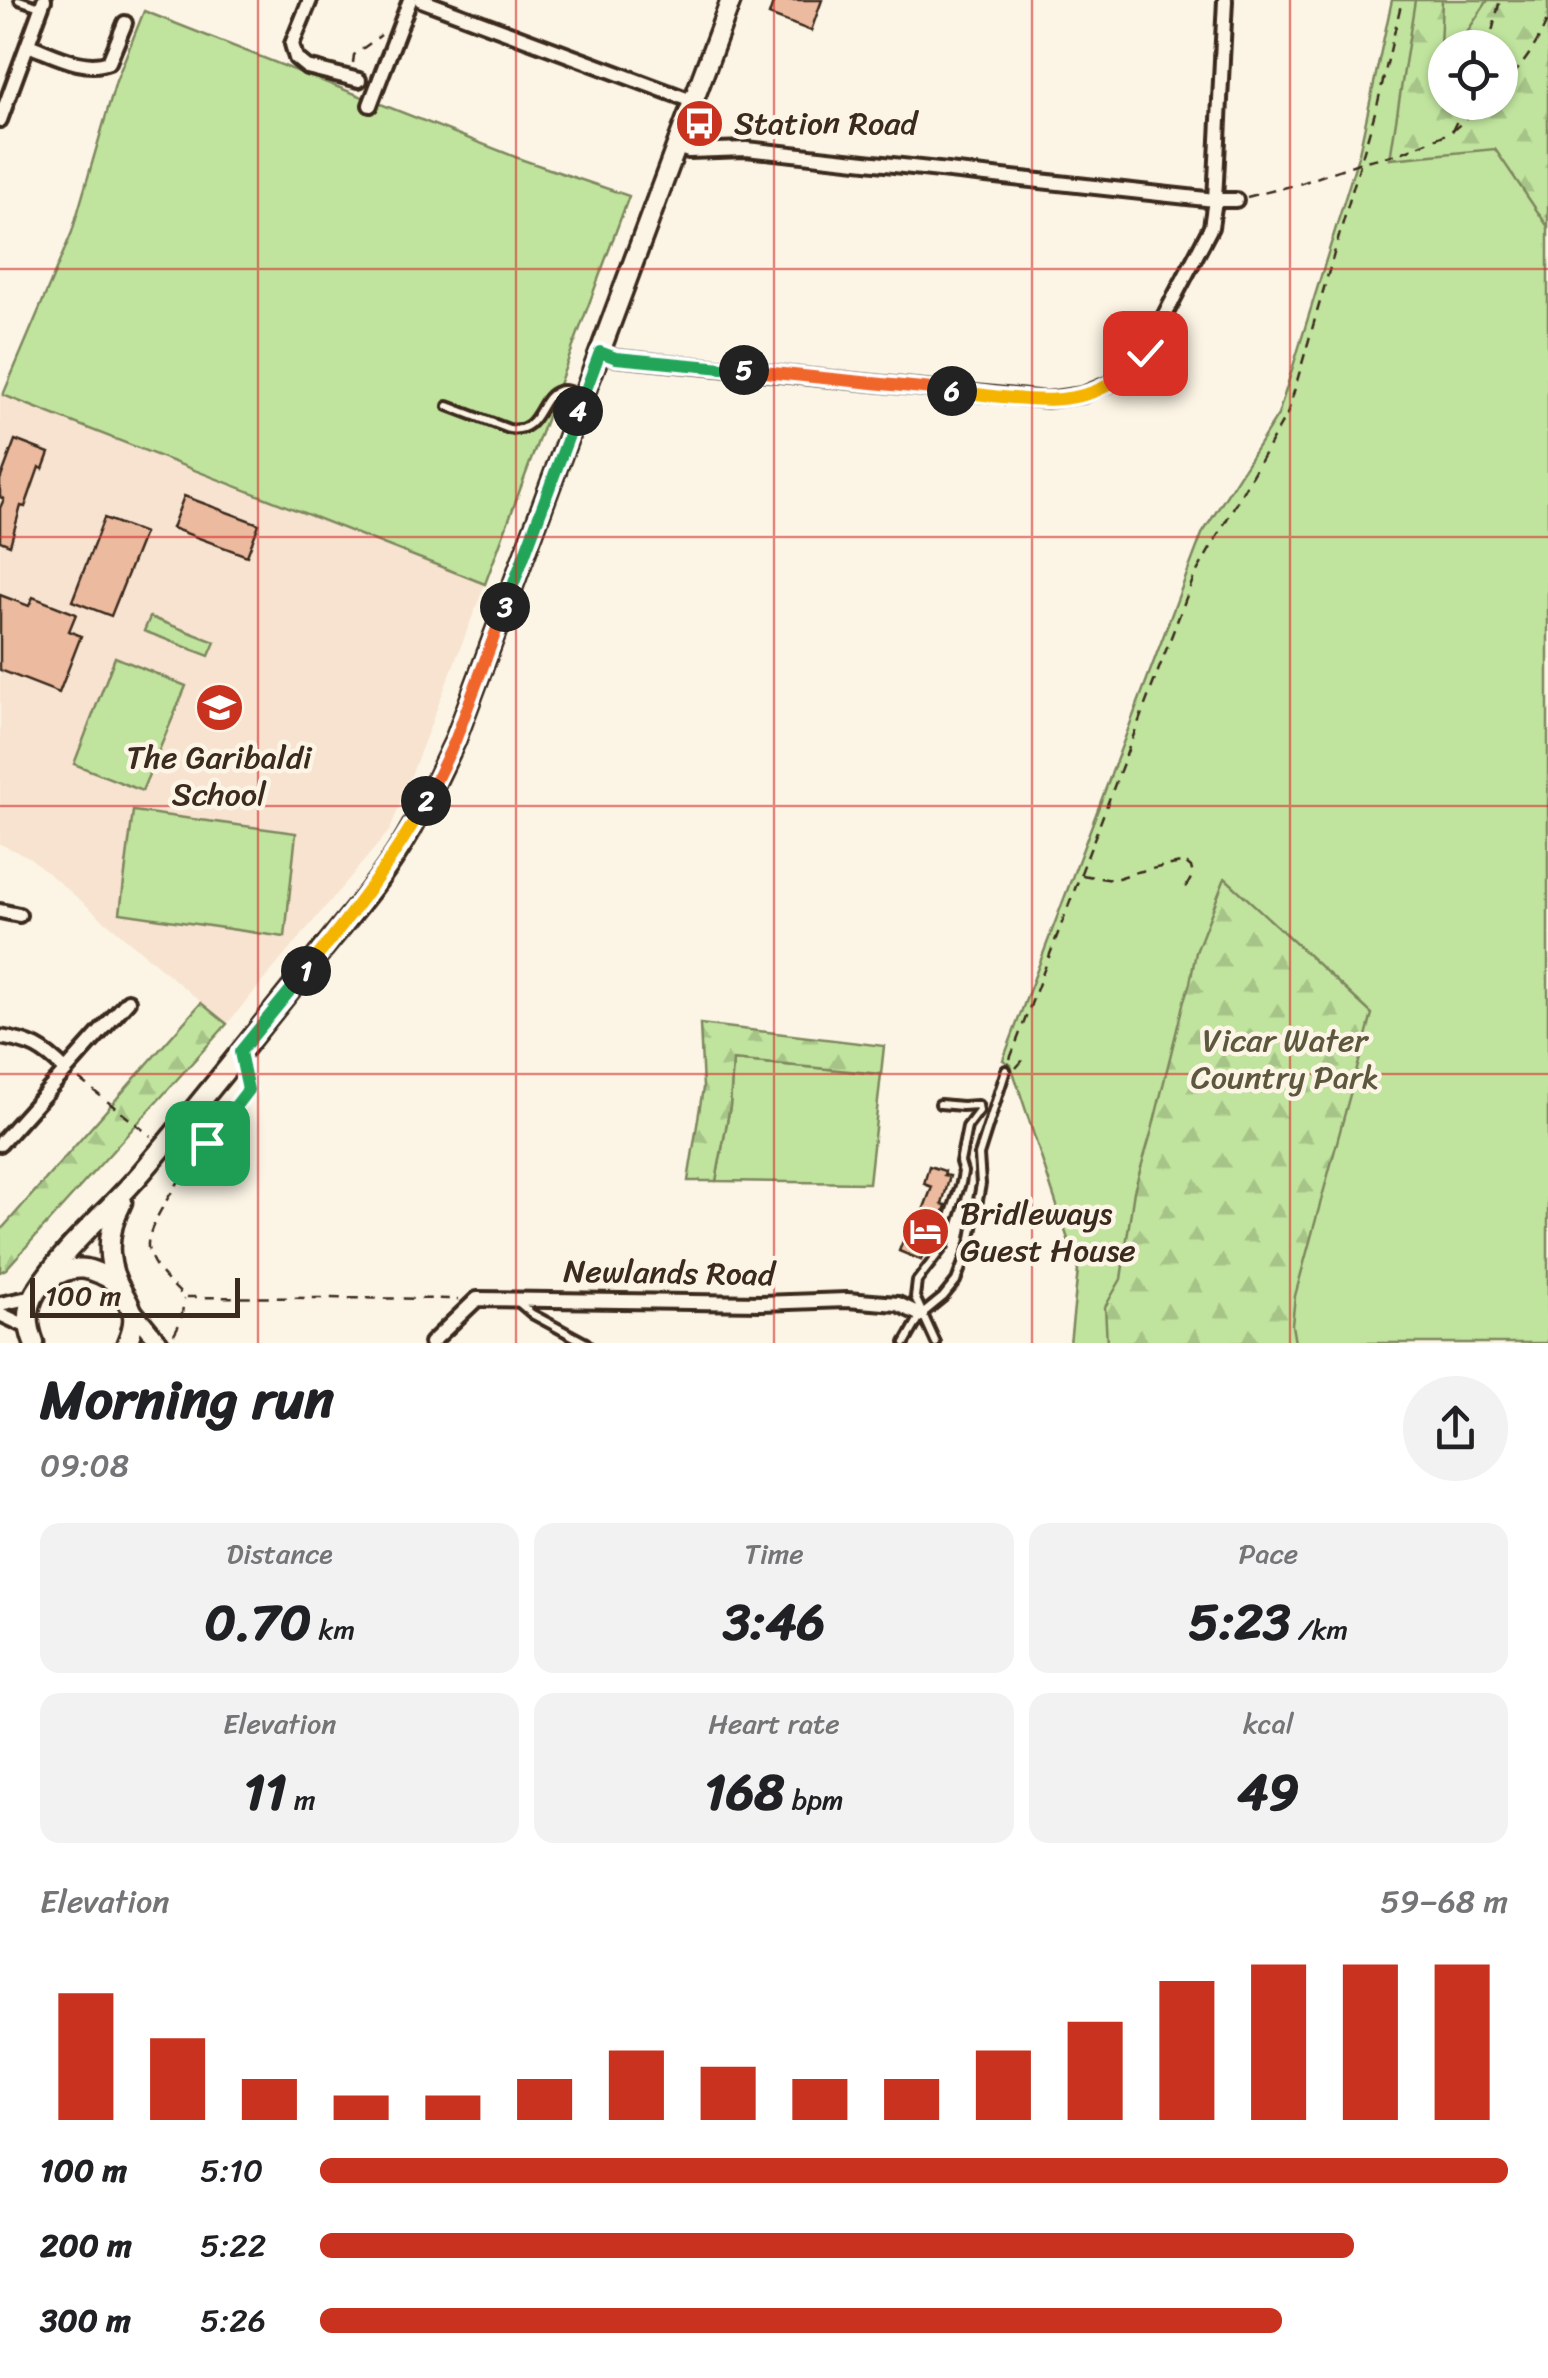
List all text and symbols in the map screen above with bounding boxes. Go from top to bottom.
map controls [1428,30,1518,120]
button: locate [1428,30,1518,120]
place label: Station Road [734,95,919,152]
bus stop icon: Station Road [673,97,725,149]
pin [1103,311,1188,396]
icon: check [1118,326,1173,381]
pin: 5 [719,345,769,395]
text: 5 [735,345,753,394]
pin: 6 [927,366,977,416]
text: 6 [944,366,960,415]
pin: 4 [553,386,603,436]
text: 4 [569,386,587,435]
pin: 3 [480,582,530,632]
text: 3 [497,582,513,631]
school or university icon: The Garibaldi School [193,681,245,733]
place label: The Garibaldi School [126,729,313,823]
pin: 2 [401,776,451,826]
text: 2 [418,776,434,825]
pin: 1 [281,946,331,996]
text: 1 [300,946,312,995]
park label: Vicar Water Country Park [1191,1012,1379,1106]
pin [165,1101,250,1186]
icon: arrive [180,1116,235,1171]
place label: Bridleways Guest House [960,1185,1136,1279]
hotel icon: Bridleways Guest House [899,1205,951,1257]
street label: Newlands Road [563,1243,777,1303]
text: 100 m [45,1271,121,1320]
scale bar [30,1273,240,1318]
text: Morning run [40,1351,334,1448]
button: share [1403,1376,1508,1481]
text: 09:08 [40,1437,129,1494]
text: Distance [227,1529,333,1578]
text: Time [744,1529,804,1578]
text: Pace [1239,1529,1298,1578]
text: 0.70 [204,1578,311,1667]
text: 3:46 [723,1578,825,1667]
text: 5:23 [1189,1578,1291,1667]
text: km [311,1605,355,1654]
text: /km [1291,1605,1348,1654]
text: Elevation [223,1699,336,1748]
text: Heart rate [708,1699,840,1748]
text: kcal [1243,1699,1294,1748]
text: 11 [244,1748,287,1837]
text: 168 [705,1748,785,1837]
text: 49 [1237,1748,1299,1837]
text: m [287,1775,316,1824]
text: bpm [785,1775,843,1824]
text: Elevation [40,1873,170,1930]
text: 59–68 m [1380,1873,1508,1930]
text: 100 m [40,2142,127,2199]
text: 5:10 [200,2142,263,2199]
text: 200 m [40,2217,132,2274]
text: 5:22 [200,2217,266,2274]
text: 300 m [40,2292,131,2349]
text: 5:26 [200,2292,266,2349]

